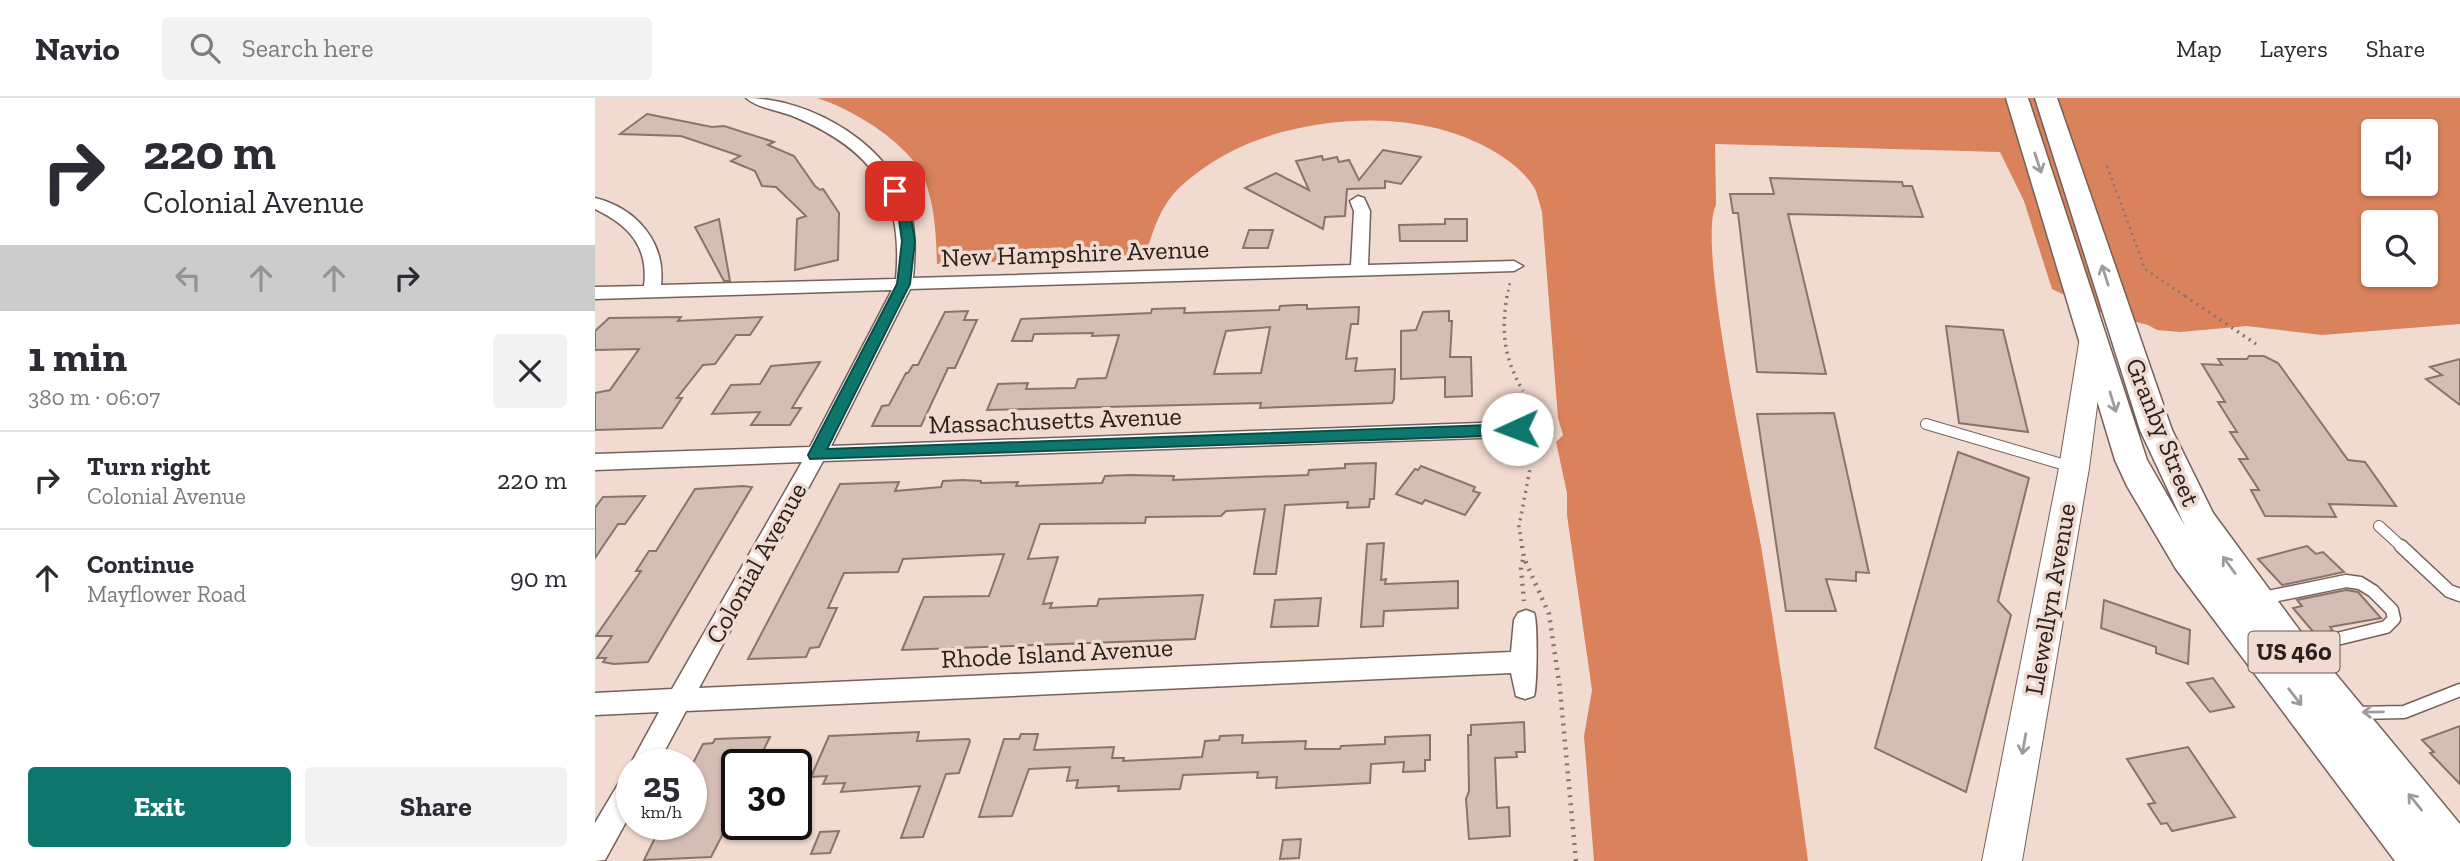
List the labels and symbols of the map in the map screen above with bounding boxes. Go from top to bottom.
one-way arrow [2032,152,2045,174]
pin [865,161,925,221]
street label: New Hampshire Avenue [940,232,1210,274]
one-way arrow [2097,265,2110,287]
street label: Granby Street [2119,353,2207,511]
one-way arrow [2108,391,2121,413]
position arrow [1480,392,1554,466]
street label: Massachusetts Avenue [928,400,1182,440]
street label: Colonial Avenue [698,477,814,649]
street label: Llewellyn Avenue [2017,501,2083,697]
one-way arrow [2222,557,2237,575]
street label: Rhode Island Avenue [940,631,1174,675]
road number: US 460 [2249,632,2339,672]
one-way arrow [2288,687,2303,706]
one-way arrow [2362,705,2385,719]
one-way arrow [2016,732,2030,755]
speed limit sign: 30 [721,749,812,840]
one-way arrow [2408,794,2423,812]

